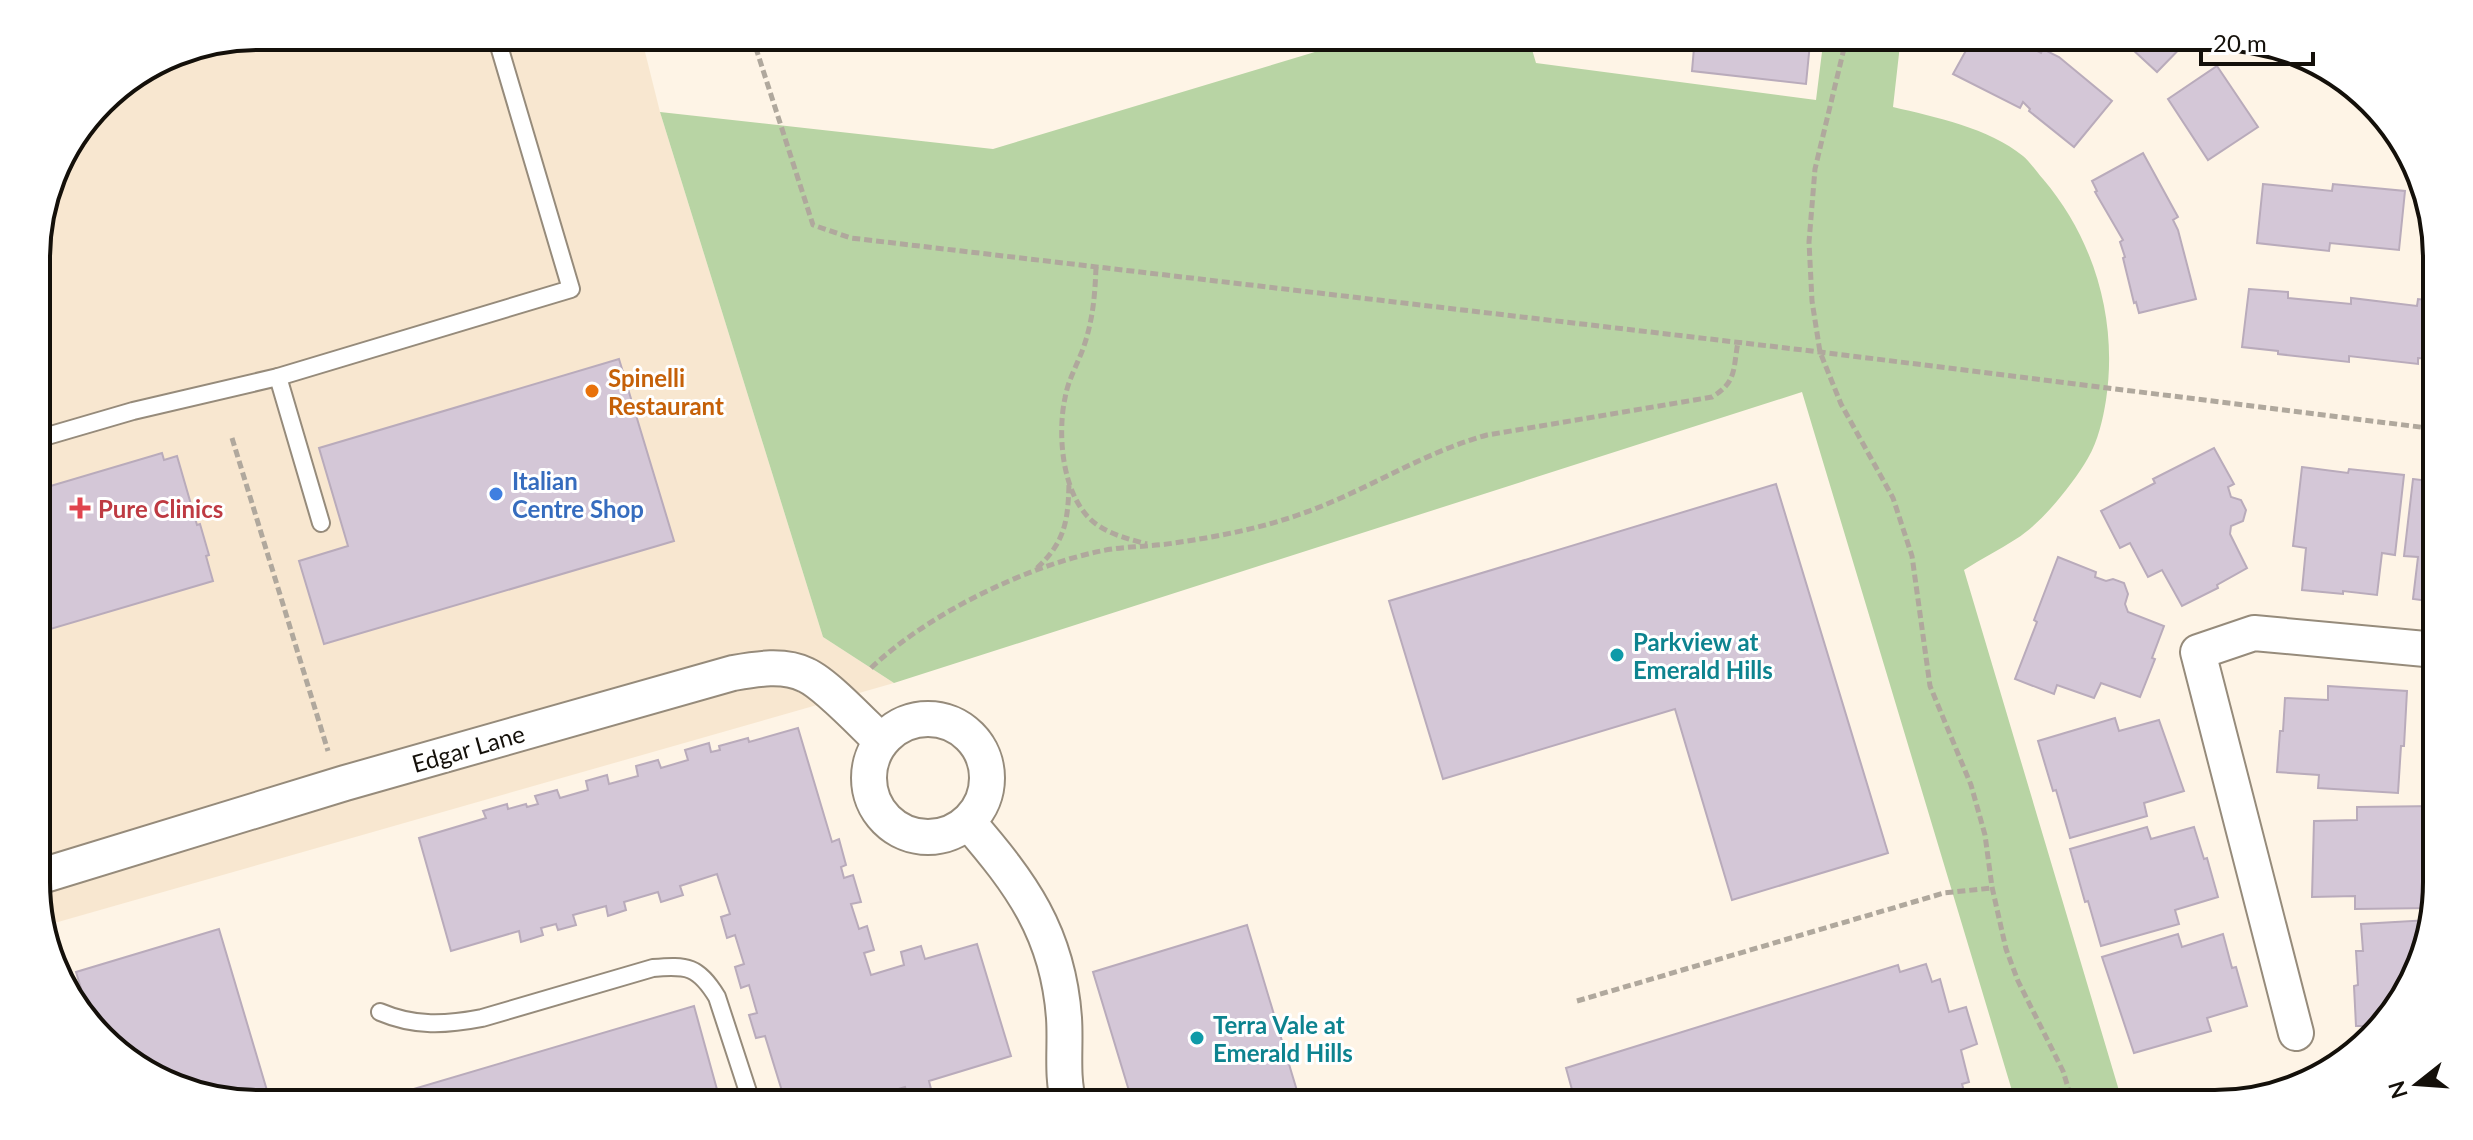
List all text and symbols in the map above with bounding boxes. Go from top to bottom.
scale bar [2201,16,2313,66]
text: 20 m [2213,28,2267,57]
place label: Spinelli Restaurant [608,363,724,420]
marker: Spinelli Restaurant [583,382,601,400]
place label: Italian Centre Shop [512,466,644,523]
marker: Italian Centre Shop [487,485,505,503]
place label: Pure Clinics [98,494,223,523]
marker: Pure Clinics [69,497,91,519]
place label: Parkview at Emerald Hills [1633,627,1773,684]
marker: Parkview at Emerald Hills [1608,646,1626,664]
street label: Edgar Lane [408,718,528,778]
place label: Terra Vale at Emerald Hills [1213,1010,1353,1067]
marker: Terra Vale at Emerald Hills [1188,1029,1206,1047]
north arrow [2377,1044,2457,1124]
text: N [2382,1078,2413,1102]

